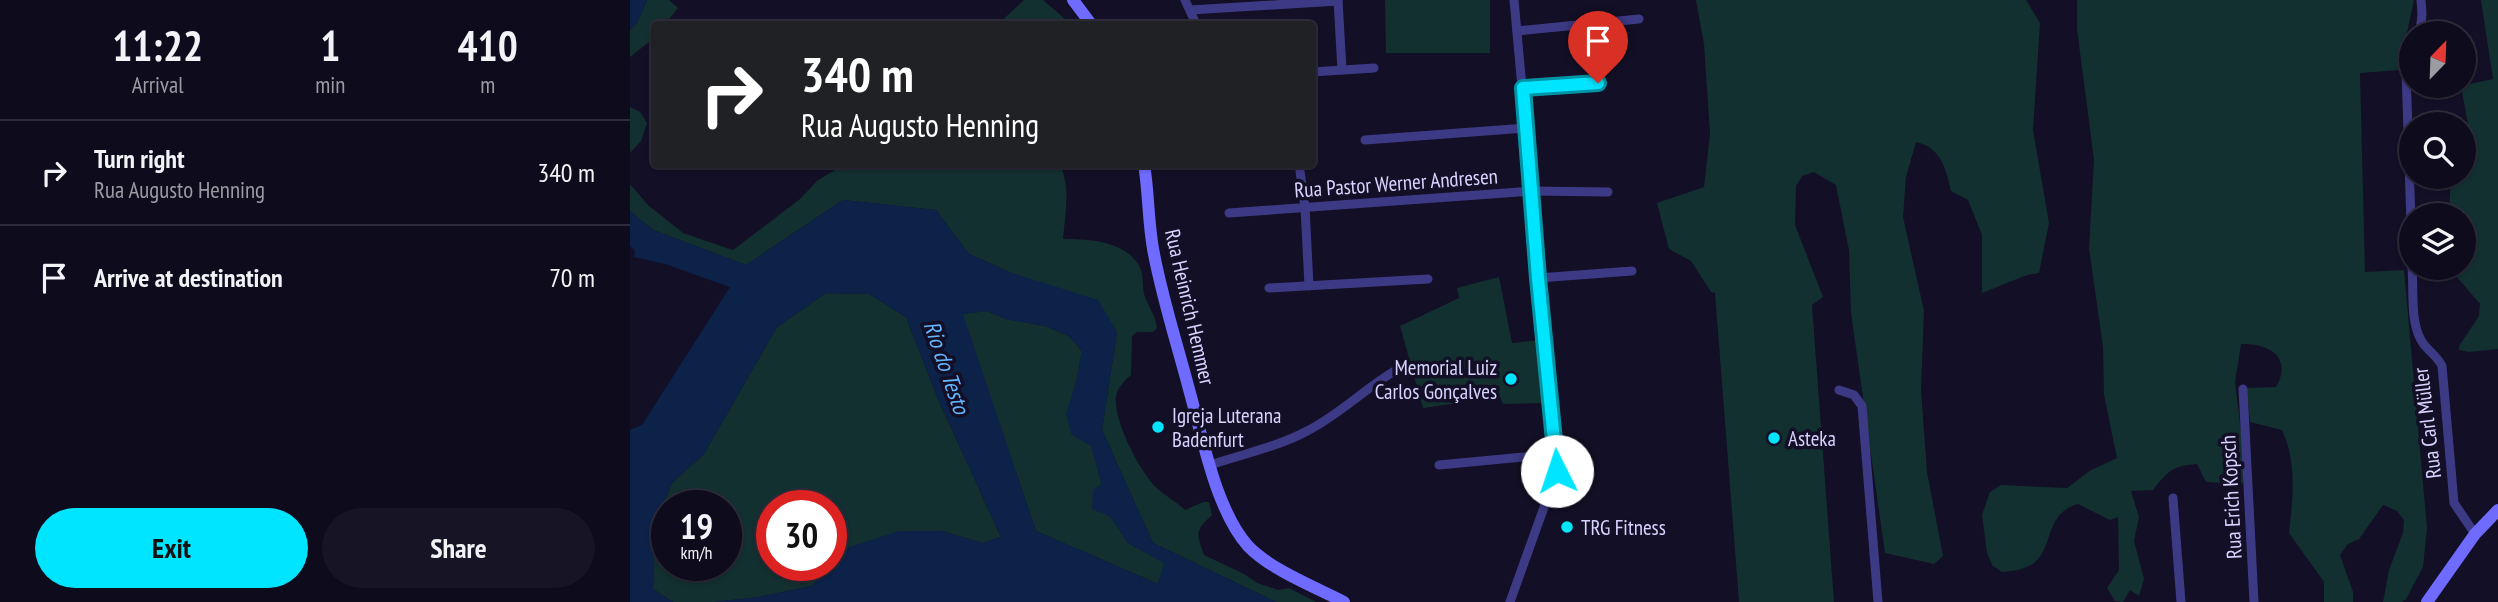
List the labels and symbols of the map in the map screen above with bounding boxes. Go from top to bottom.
pin [1568,11,1628,83]
north arrow [2399,21,2476,98]
street label: Rua Pastor Werner Andresen [1293,162,1499,204]
street label: Rua Heinrich Hemmer [1159,227,1221,388]
water label: Rio do Testo [918,317,977,419]
place label: Memorial Luiz Carlos Gonçalves [1375,354,1497,405]
street label: Rua Carl Müller [2407,366,2447,480]
marker: Memorial Luiz Carlos Gonçalves [1503,371,1519,387]
place label: Igreja Luterana Badenfurt [1172,402,1281,453]
marker: Igreja Luterana Badenfurt [1150,419,1166,435]
place label: Asteka [1788,425,1836,452]
marker: Asteka [1766,430,1782,446]
position arrow [1520,434,1594,508]
street label: Rua Erich Kopsch [2214,434,2248,560]
speed limit sign: 30 [756,490,847,581]
place label: TRG Fitness [1581,514,1666,541]
marker: TRG Fitness [1559,519,1575,535]

